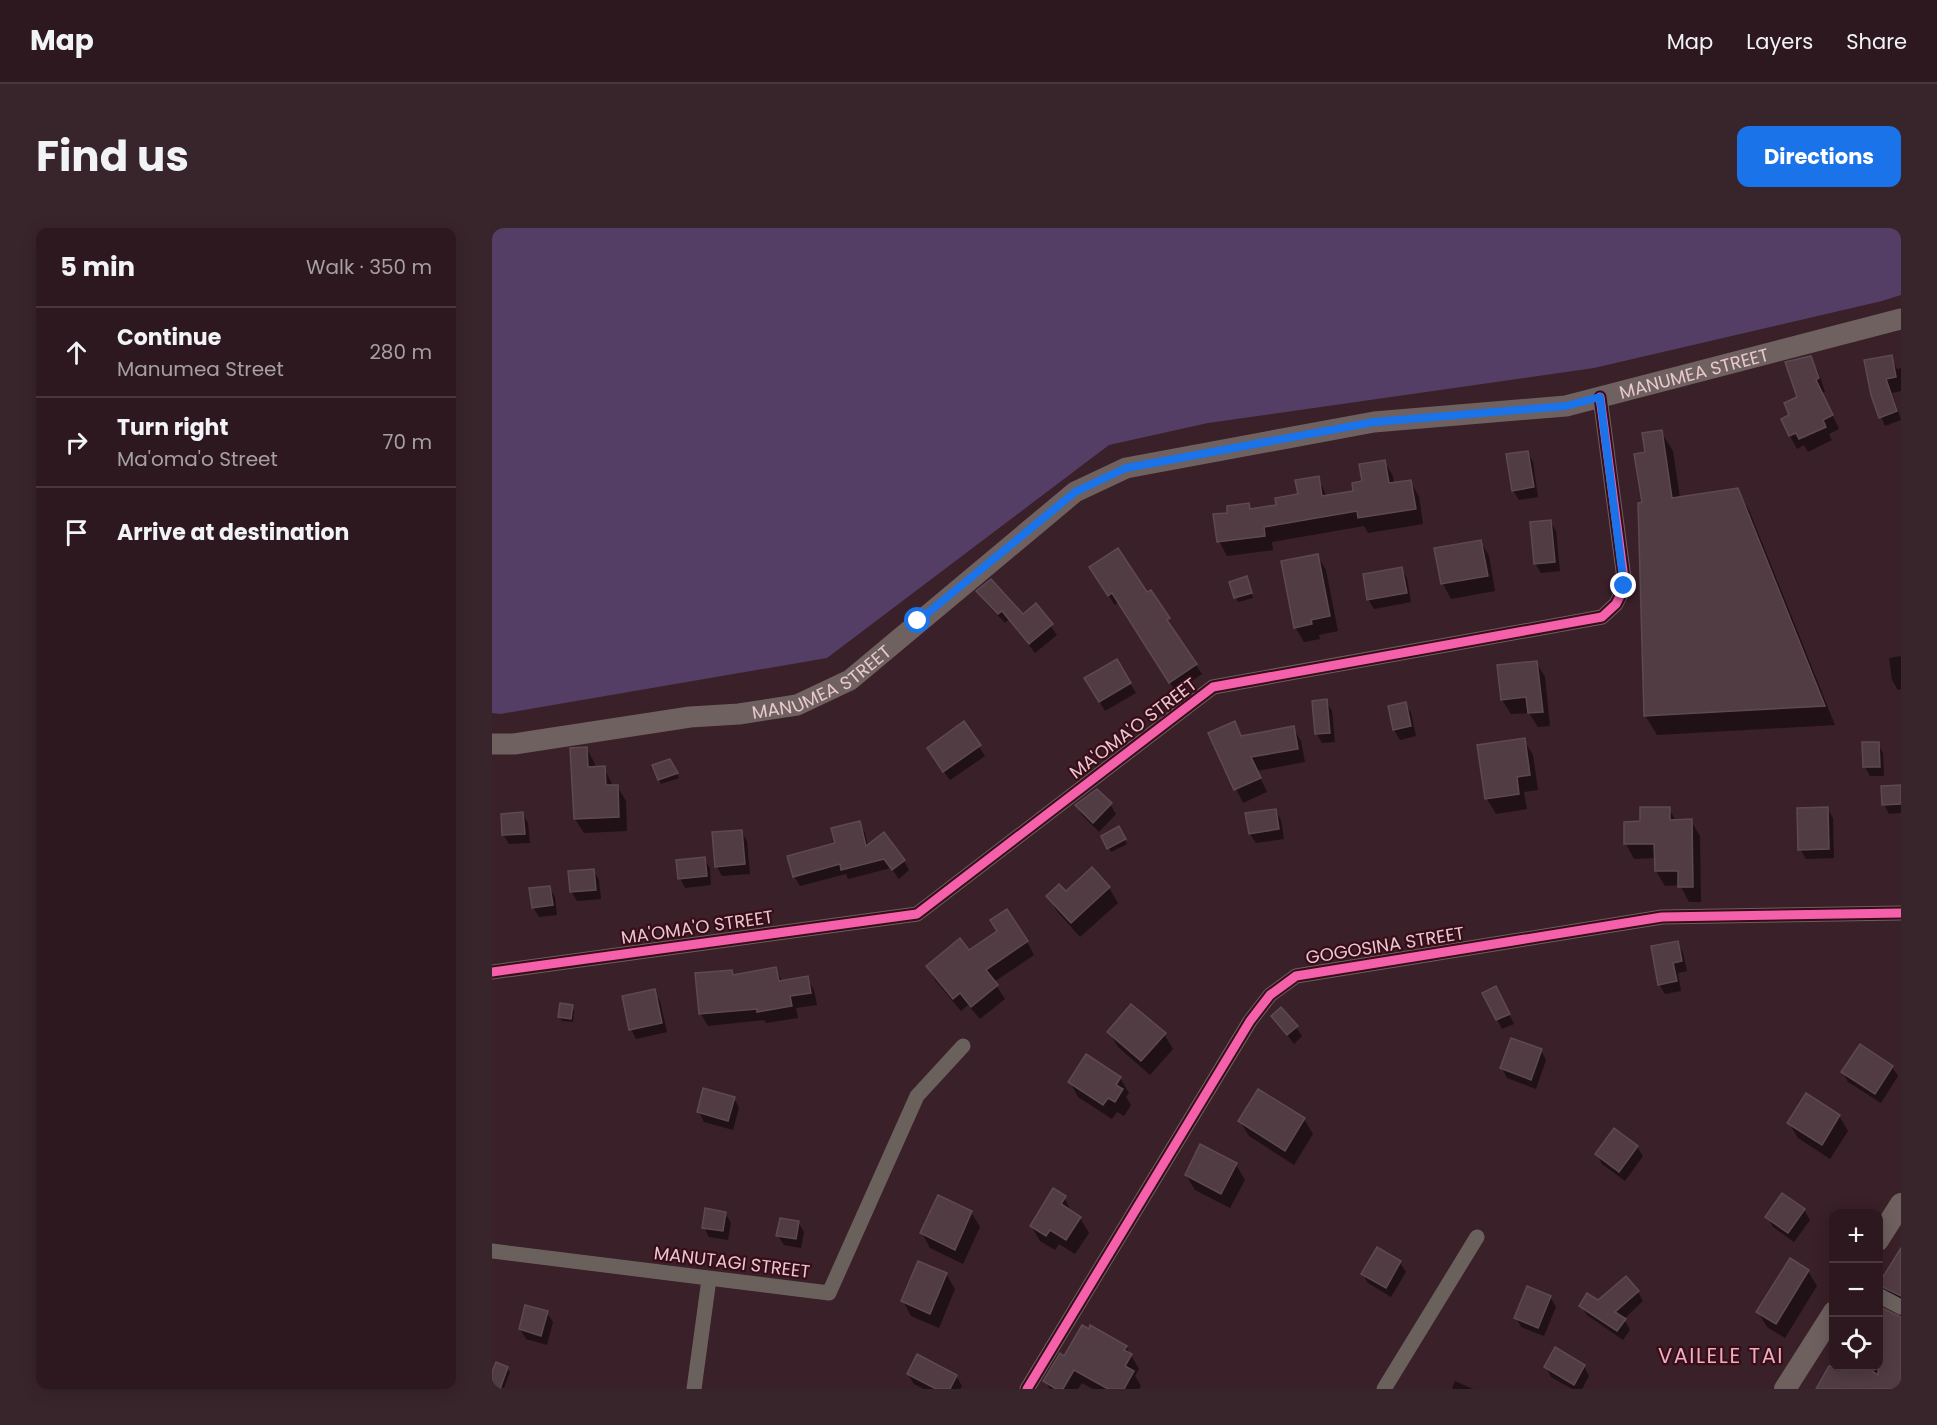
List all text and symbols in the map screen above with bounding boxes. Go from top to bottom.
text: Map [30,21,94,60]
text: Map [1667,27,1713,56]
text: Layers [1746,27,1813,56]
text: Share [1846,27,1907,56]
button: Directions [1737,126,1901,187]
text: Find us [36,127,189,186]
text: 5 min [60,249,135,285]
text: Walk · 350 m [306,253,432,281]
text: Continue [117,322,221,353]
icon: ahead [60,336,93,369]
text: 280 m [369,338,432,366]
street label: MANUMEA STREET [1616,341,1772,404]
text: Manumea Street [117,355,284,383]
text: Turn right [117,412,228,443]
icon: right [60,426,93,459]
text: 70 m [383,428,432,456]
text: Ma'oma'o Street [117,445,278,473]
icon: arrive [60,516,93,549]
text: Arrive at destination [117,517,349,548]
route end [1610,572,1636,598]
route start [904,607,930,633]
street label: MANUMEA STREET [750,639,896,724]
street label: MA'OMA'O STREET [1064,672,1202,784]
street label: MA'OMA'O STREET [619,904,775,950]
street label: GOGOSINA STREET [1304,920,1466,970]
map controls [1829,1209,1883,1371]
button: + [1829,1209,1883,1263]
street label: MANUTAGI STREET [653,1240,812,1284]
button: − [1829,1263,1883,1317]
button: locate [1829,1317,1883,1371]
district label: VAILELE TAI [1658,1341,1784,1370]

